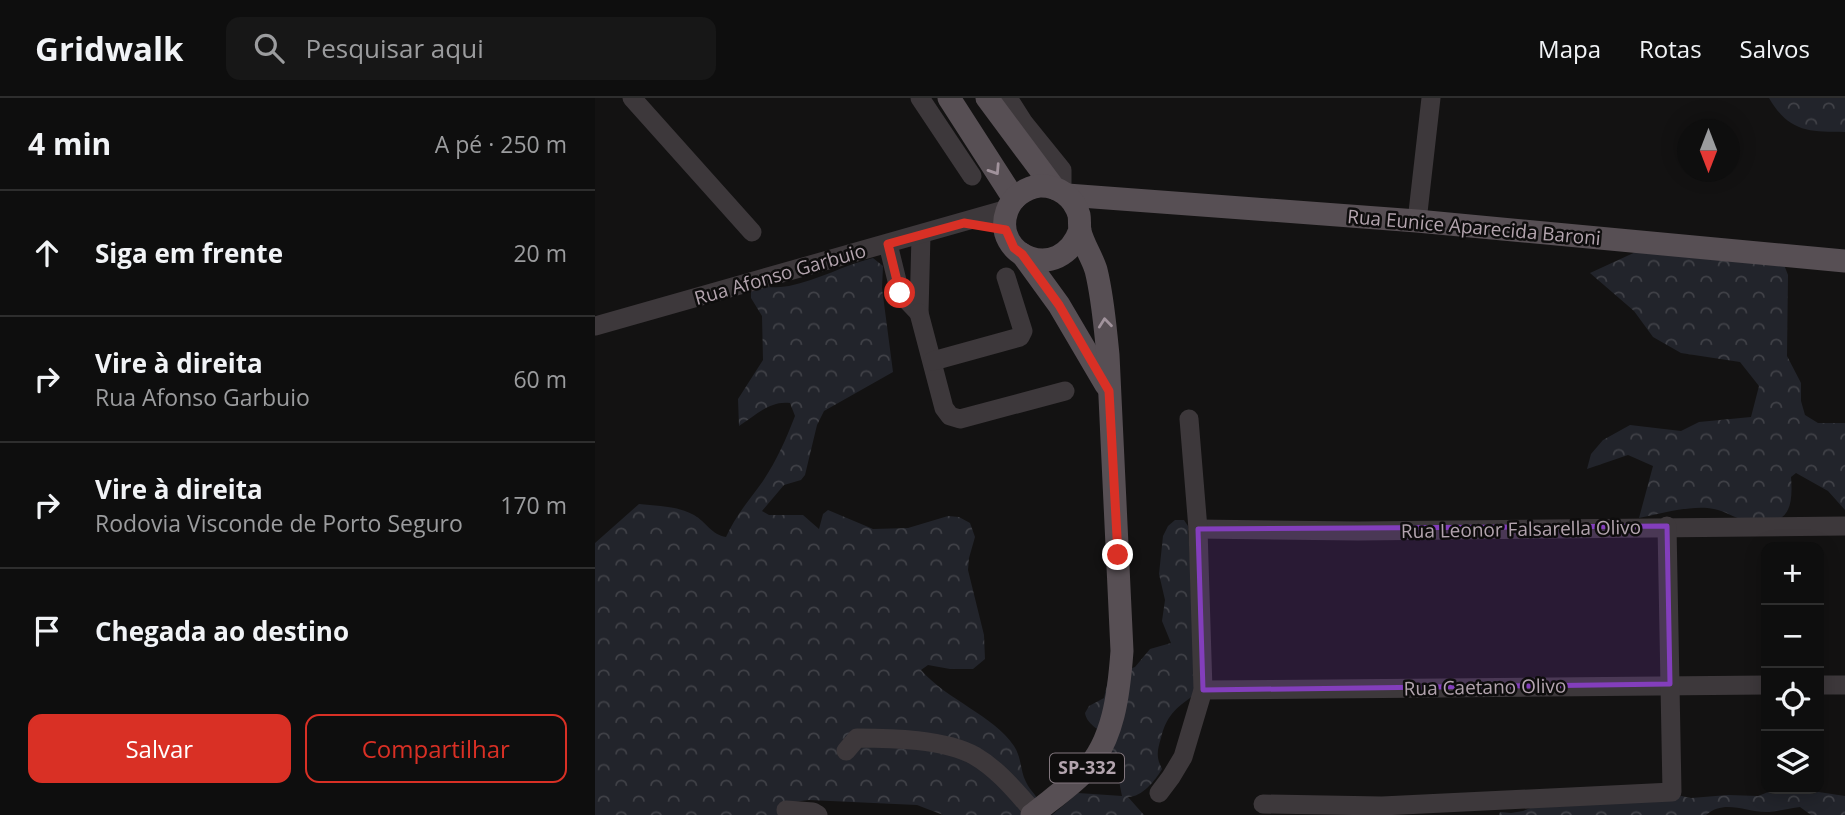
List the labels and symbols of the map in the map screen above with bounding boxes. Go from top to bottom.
north arrow [1677,119,1740,182]
one-way arrow [987,162,1000,175]
street label: Rua Eunice Aparecida Baroni [1346,203,1602,251]
street label: Rua Afonso Garbuio [691,237,869,311]
route start [884,277,915,308]
one-way arrow [1097,317,1112,329]
street label: Rua Leonor Falsarella Olivo [1401,514,1641,544]
route end [1102,539,1133,570]
street label: Rua Caetano Olivo [1403,673,1567,701]
road number: SP-332 [1050,754,1124,782]

